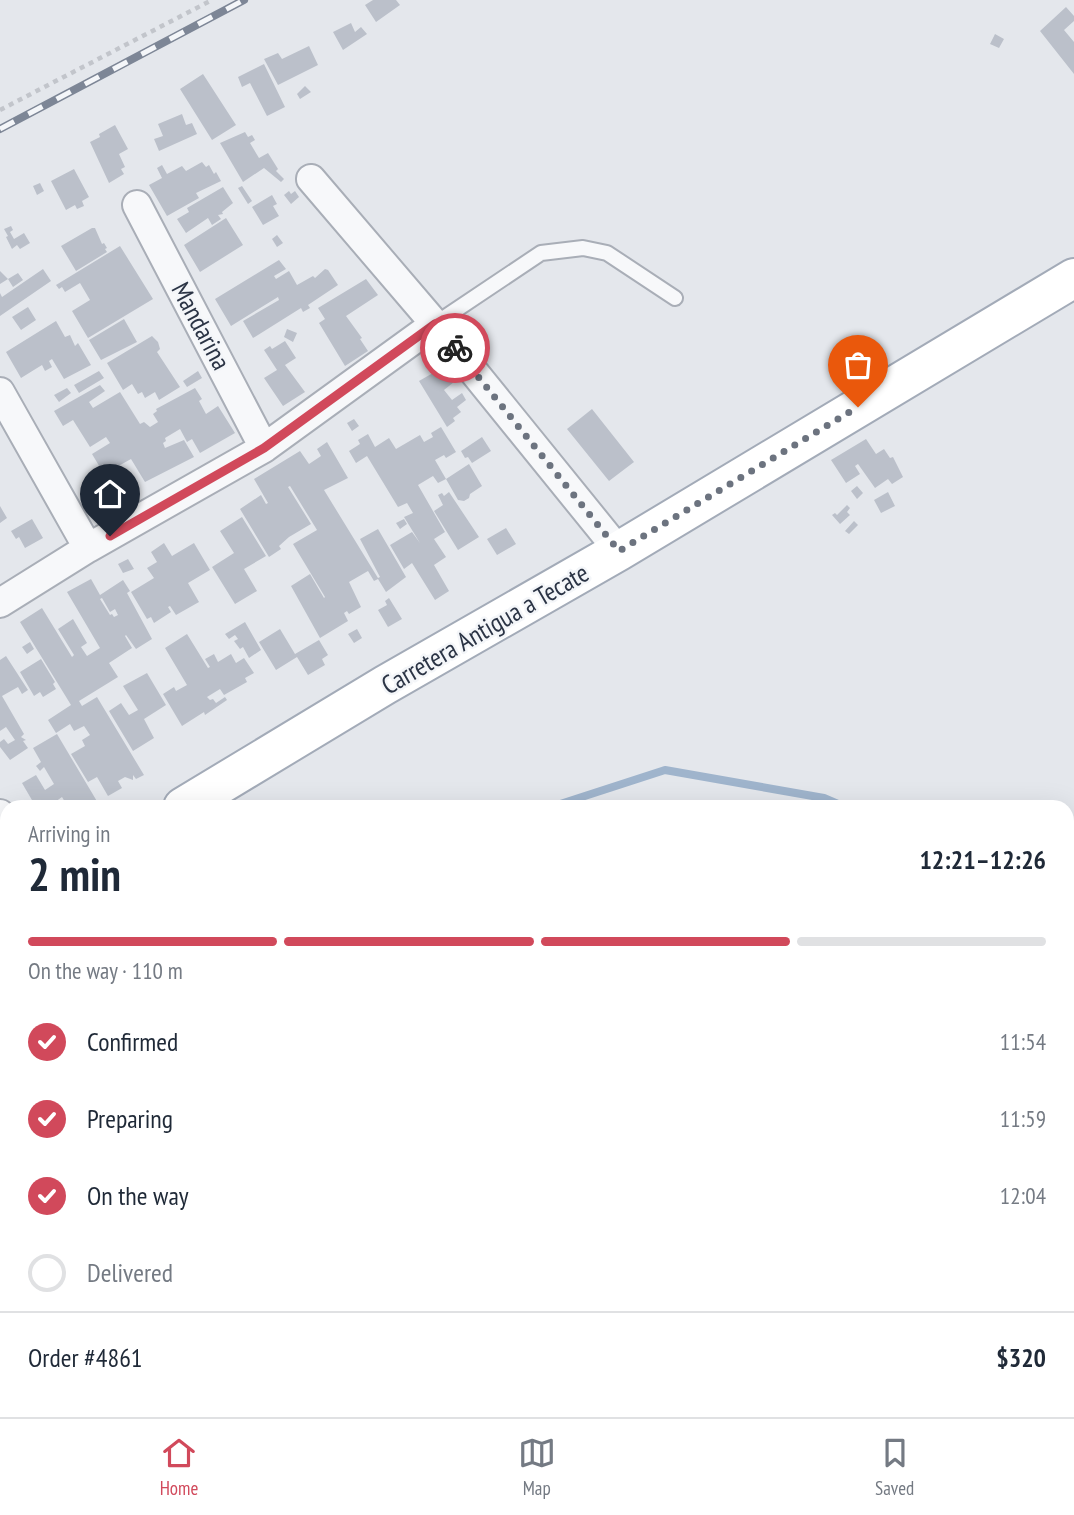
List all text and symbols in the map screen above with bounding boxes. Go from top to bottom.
street label: Mandarina [165,276,238,375]
courier [420,313,490,383]
icon: bike [436,329,474,367]
pin [828,335,888,407]
icon: bag [839,346,877,384]
pin [80,464,140,536]
icon: home [91,475,129,513]
street label: Carretera Antigua a Tecate [375,556,594,701]
text: Arriving in [28,819,110,848]
text: 12:21–12:26 [919,843,1046,876]
text: 2 min [28,844,121,904]
text: On the way · 110 m [28,956,183,985]
icon: check [28,1023,66,1061]
text: Confirmed [87,1025,178,1058]
text: 11:54 [1000,1027,1046,1056]
icon: check [28,1100,66,1138]
text: Preparing [87,1102,173,1135]
text: 11:59 [1000,1104,1046,1133]
icon: check [28,1177,66,1215]
text: On the way [87,1179,189,1212]
text: 12:04 [1000,1181,1046,1210]
text: Delivered [87,1256,173,1289]
text: Order #4861 [28,1341,143,1374]
text: $320 [996,1341,1046,1374]
tab: Home [160,1434,198,1500]
tab: Map [518,1434,556,1500]
tab: Saved [875,1434,914,1500]

